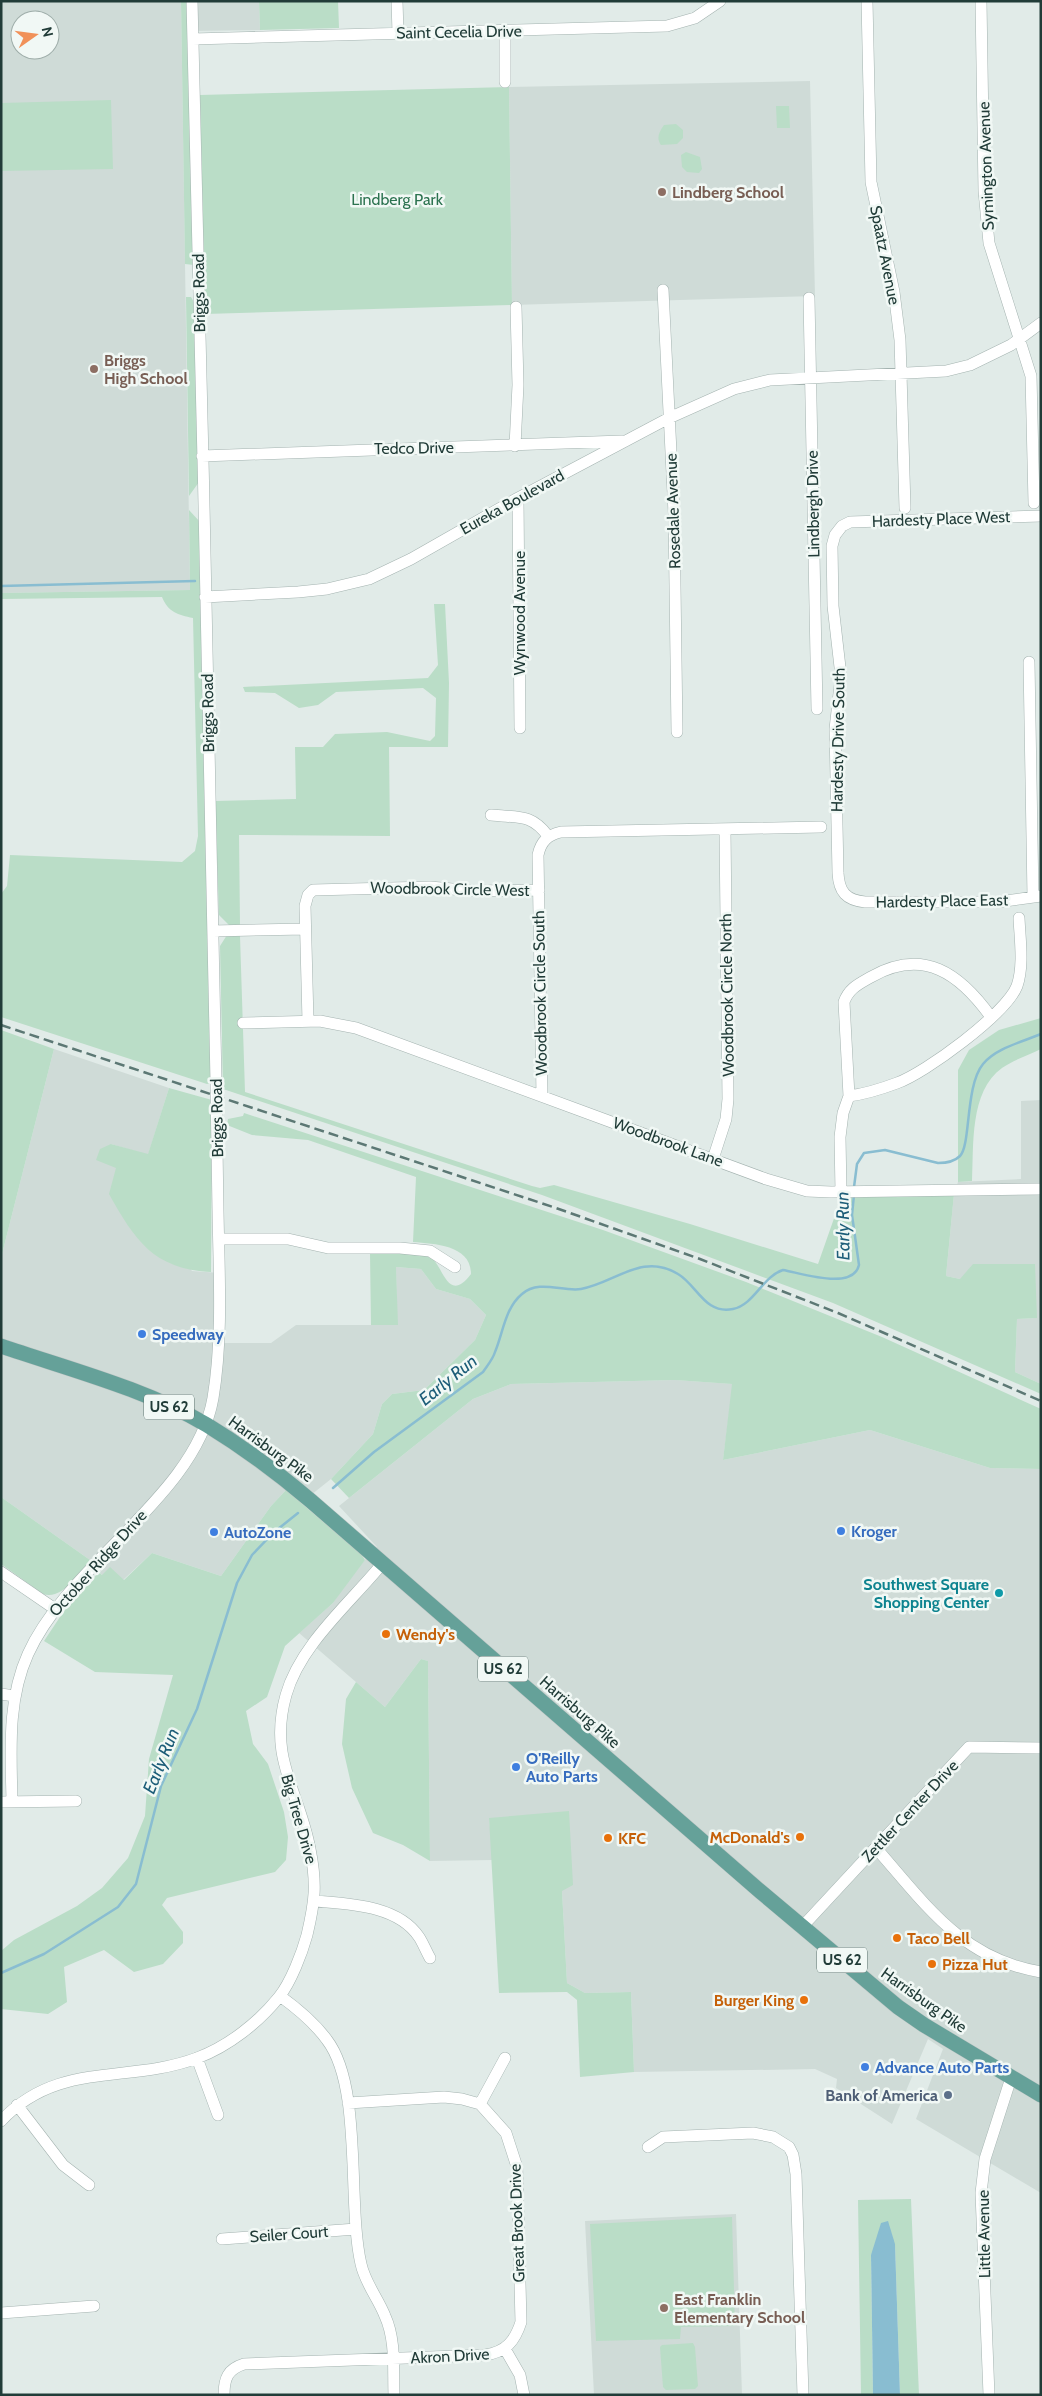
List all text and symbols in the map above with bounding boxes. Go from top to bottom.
north arrow [10,10,60,60]
street label: Saint Cecelia Drive [396,21,522,43]
text: N [38,25,58,39]
street label: Symington Avenue [974,101,998,231]
place label: Lindberg School [672,183,784,202]
marker: Lindberg School [656,186,668,198]
park label: Lindberg Park [351,190,444,209]
street label: Spaatz Avenue [866,204,904,306]
street label: Briggs Road [189,253,209,333]
place label: Briggs High School [104,351,188,388]
marker: Briggs High School [88,363,100,375]
street label: Tedco Drive [374,438,454,458]
street label: Lindbergh Drive [803,450,823,558]
street label: Rosedale Avenue [661,453,685,569]
street label: Eureka Boulevard [457,466,567,538]
street label: Hardesty Place West [871,507,1011,531]
street label: Wynwood Avenue [510,551,529,675]
street label: Hardesty Drive South [827,668,849,812]
street label: Briggs Road [198,673,218,753]
street label: Woodbrook Circle West [370,878,530,900]
street label: Hardesty Place East [876,890,1009,912]
street label: Woodbrook Circle South [529,910,551,1076]
street label: Woodbrook Circle North [716,913,738,1077]
street label: Briggs Road [207,1078,227,1158]
street label: Woodbrook Lane [610,1113,726,1171]
water label: Early Run [831,1192,855,1260]
place label: Speedway [152,1325,224,1344]
marker: Speedway [136,1328,148,1340]
water label: Early Run [414,1350,482,1410]
road number: US 62 [144,1394,194,1420]
street label: Harrisburg Pike [225,1412,317,1486]
street label: October Ridge Drive [45,1506,151,1620]
place label: Kroger [851,1522,897,1541]
place label: AutoZone [224,1523,291,1542]
marker: Kroger [835,1525,847,1537]
marker: AutoZone [208,1526,220,1538]
place label: Southwest Square Shopping Center [863,1575,990,1612]
marker: Southwest Square Shopping Center [993,1587,1005,1599]
place label: Wendy's [396,1625,455,1644]
marker: Wendy's [380,1628,392,1640]
road number: US 62 [478,1656,528,1682]
street label: Harrisburg Pike [536,1672,624,1752]
water label: Early Run [138,1725,184,1797]
place label: O'Reilly Auto Parts [526,1749,598,1786]
street label: Zettler Center Drive [858,1756,962,1866]
marker: O'Reilly Auto Parts [510,1761,522,1773]
street label: Big Tree Drive [277,1772,321,1866]
place label: McDonald's [710,1828,790,1847]
place label: KFC [618,1829,646,1848]
marker: McDonald's [794,1831,806,1843]
marker: KFC [602,1832,614,1844]
place label: Taco Bell [907,1929,970,1948]
marker: Taco Bell [891,1932,903,1944]
road number: US 62 [817,1948,867,1972]
place label: Pizza Hut [942,1955,1008,1974]
marker: Pizza Hut [926,1958,938,1970]
street label: Harrisburg Pike [878,1963,970,2037]
place label: Burger King [714,1991,794,2010]
marker: Burger King [798,1994,810,2006]
place label: Advance Auto Parts [875,2058,1010,2077]
marker: Advance Auto Parts [859,2061,871,2073]
place label: Bank of America [825,2086,938,2105]
marker: Bank of America [942,2089,954,2101]
street label: Great Brook Drive [505,2163,529,2283]
street label: Little Avenue [974,2190,994,2278]
street label: Seiler Court [249,2222,330,2246]
place label: East Franklin Elementary School [674,2290,805,2327]
marker: East Franklin Elementary School [658,2302,670,2314]
street label: Akron Drive [410,2344,490,2368]

